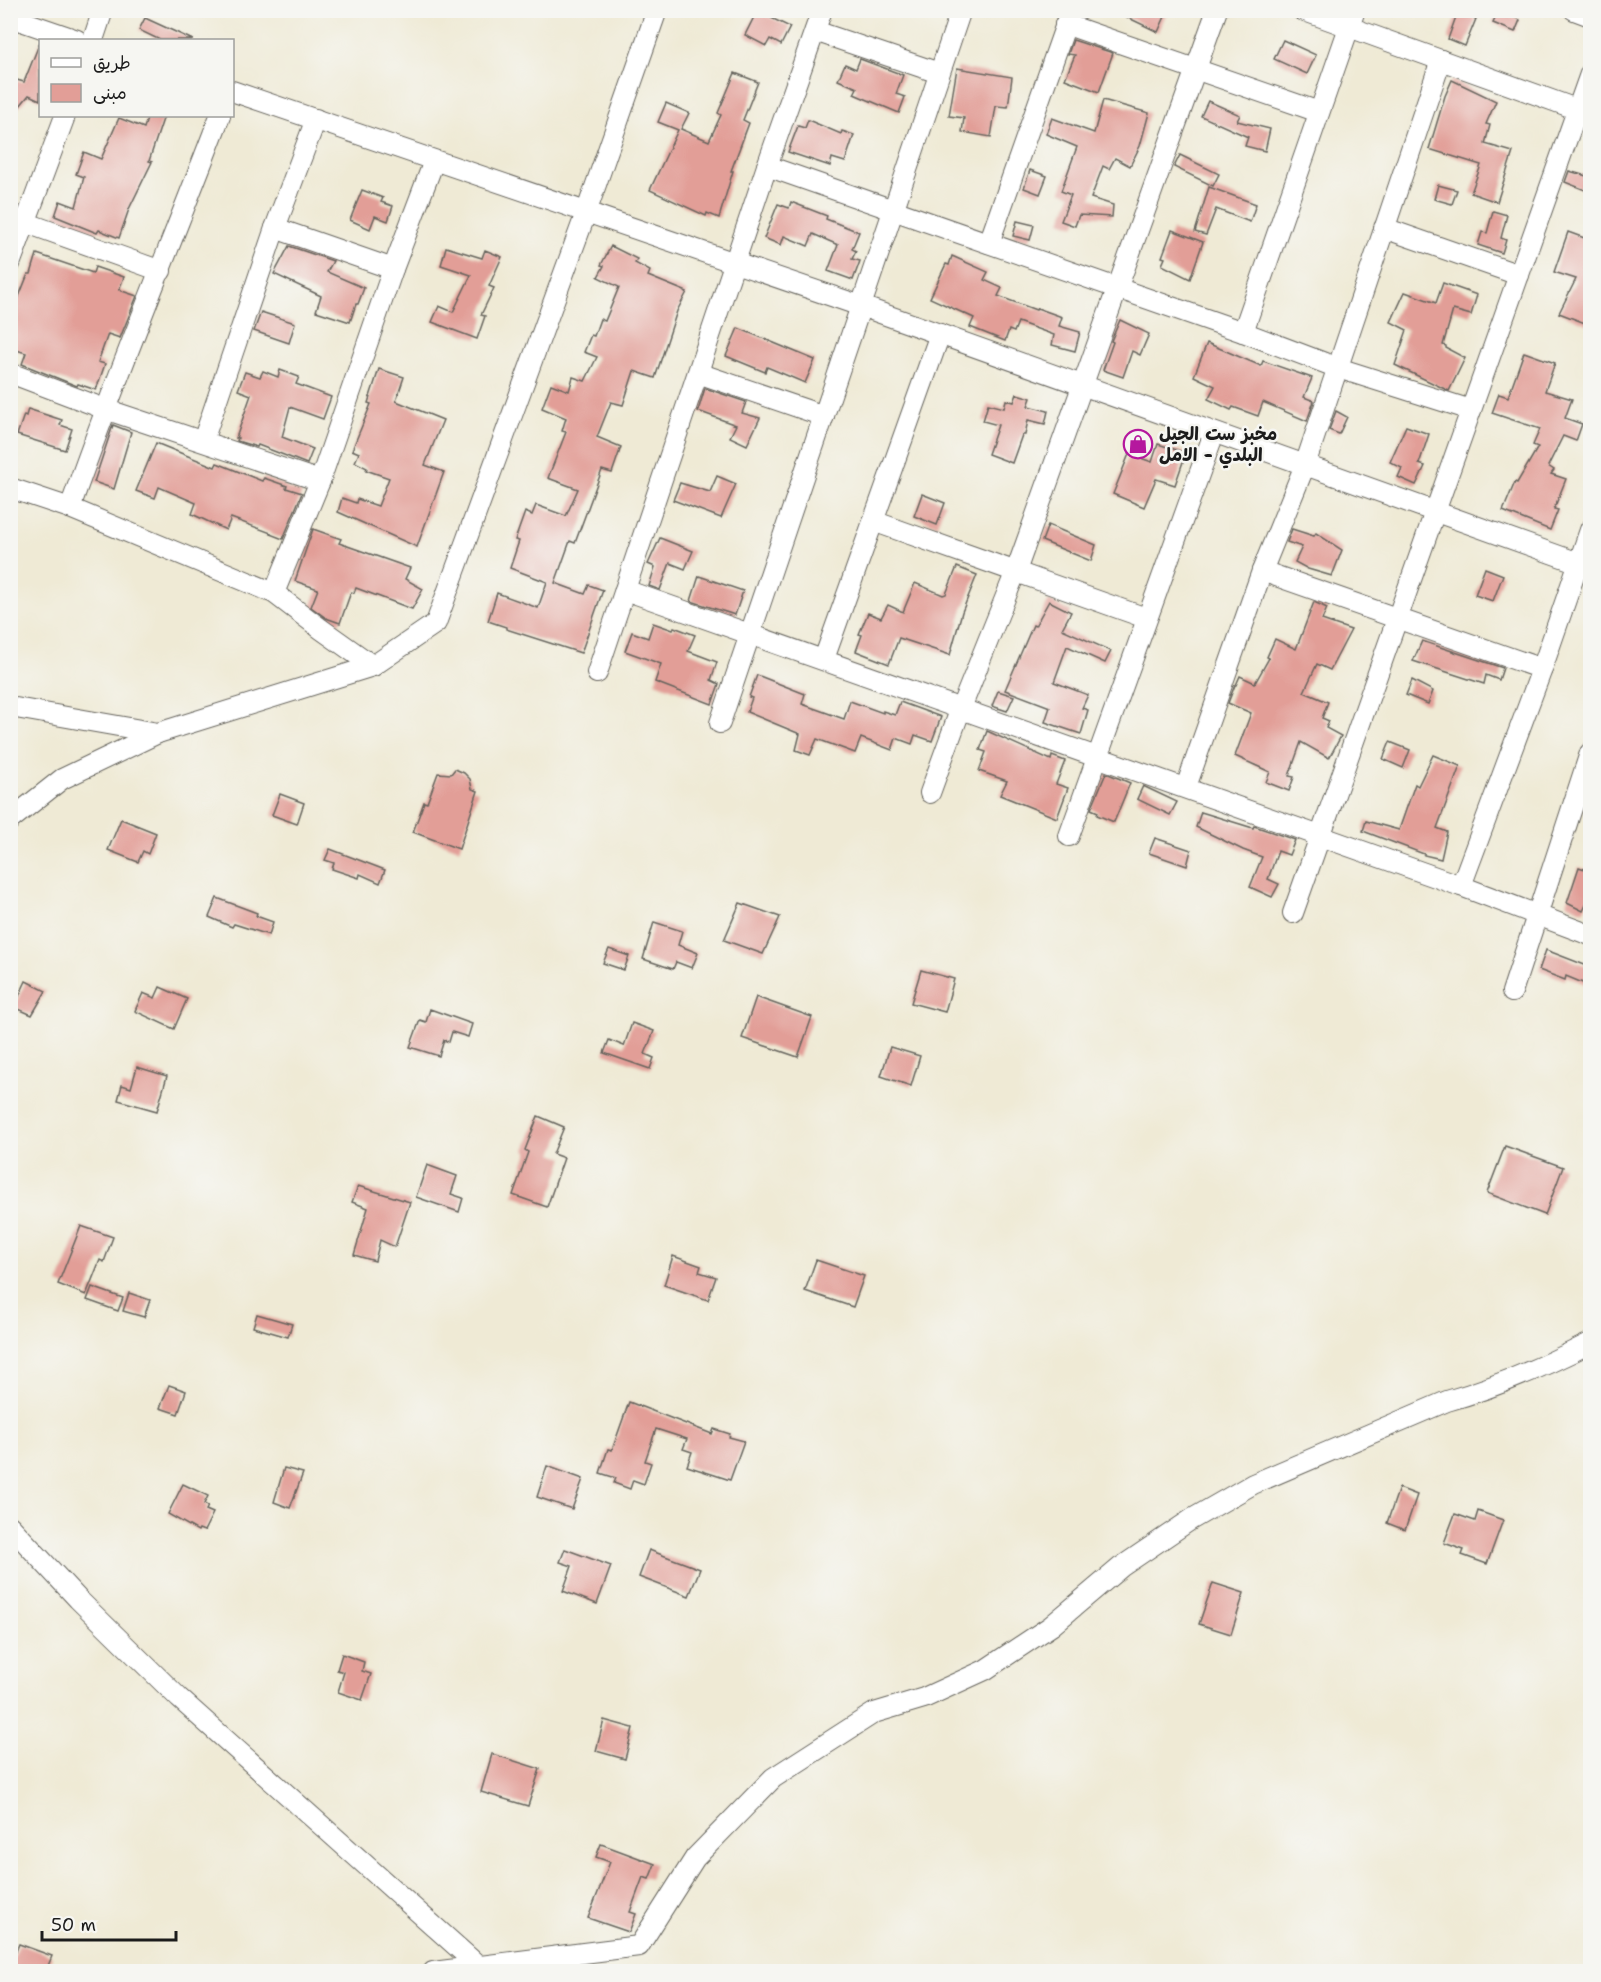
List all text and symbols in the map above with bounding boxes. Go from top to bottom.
legend [39,39,234,117]
text: طريق [93,51,131,75]
text: مبنى [93,81,127,105]
place label: مخبز ست الجيل البلدي - الامل [1159,422,1277,469]
shop icon: مخبز ست الجيل البلدي - الامل [1122,428,1154,460]
scale bar [42,1904,176,1942]
text: 50 m [51,1913,96,1937]

